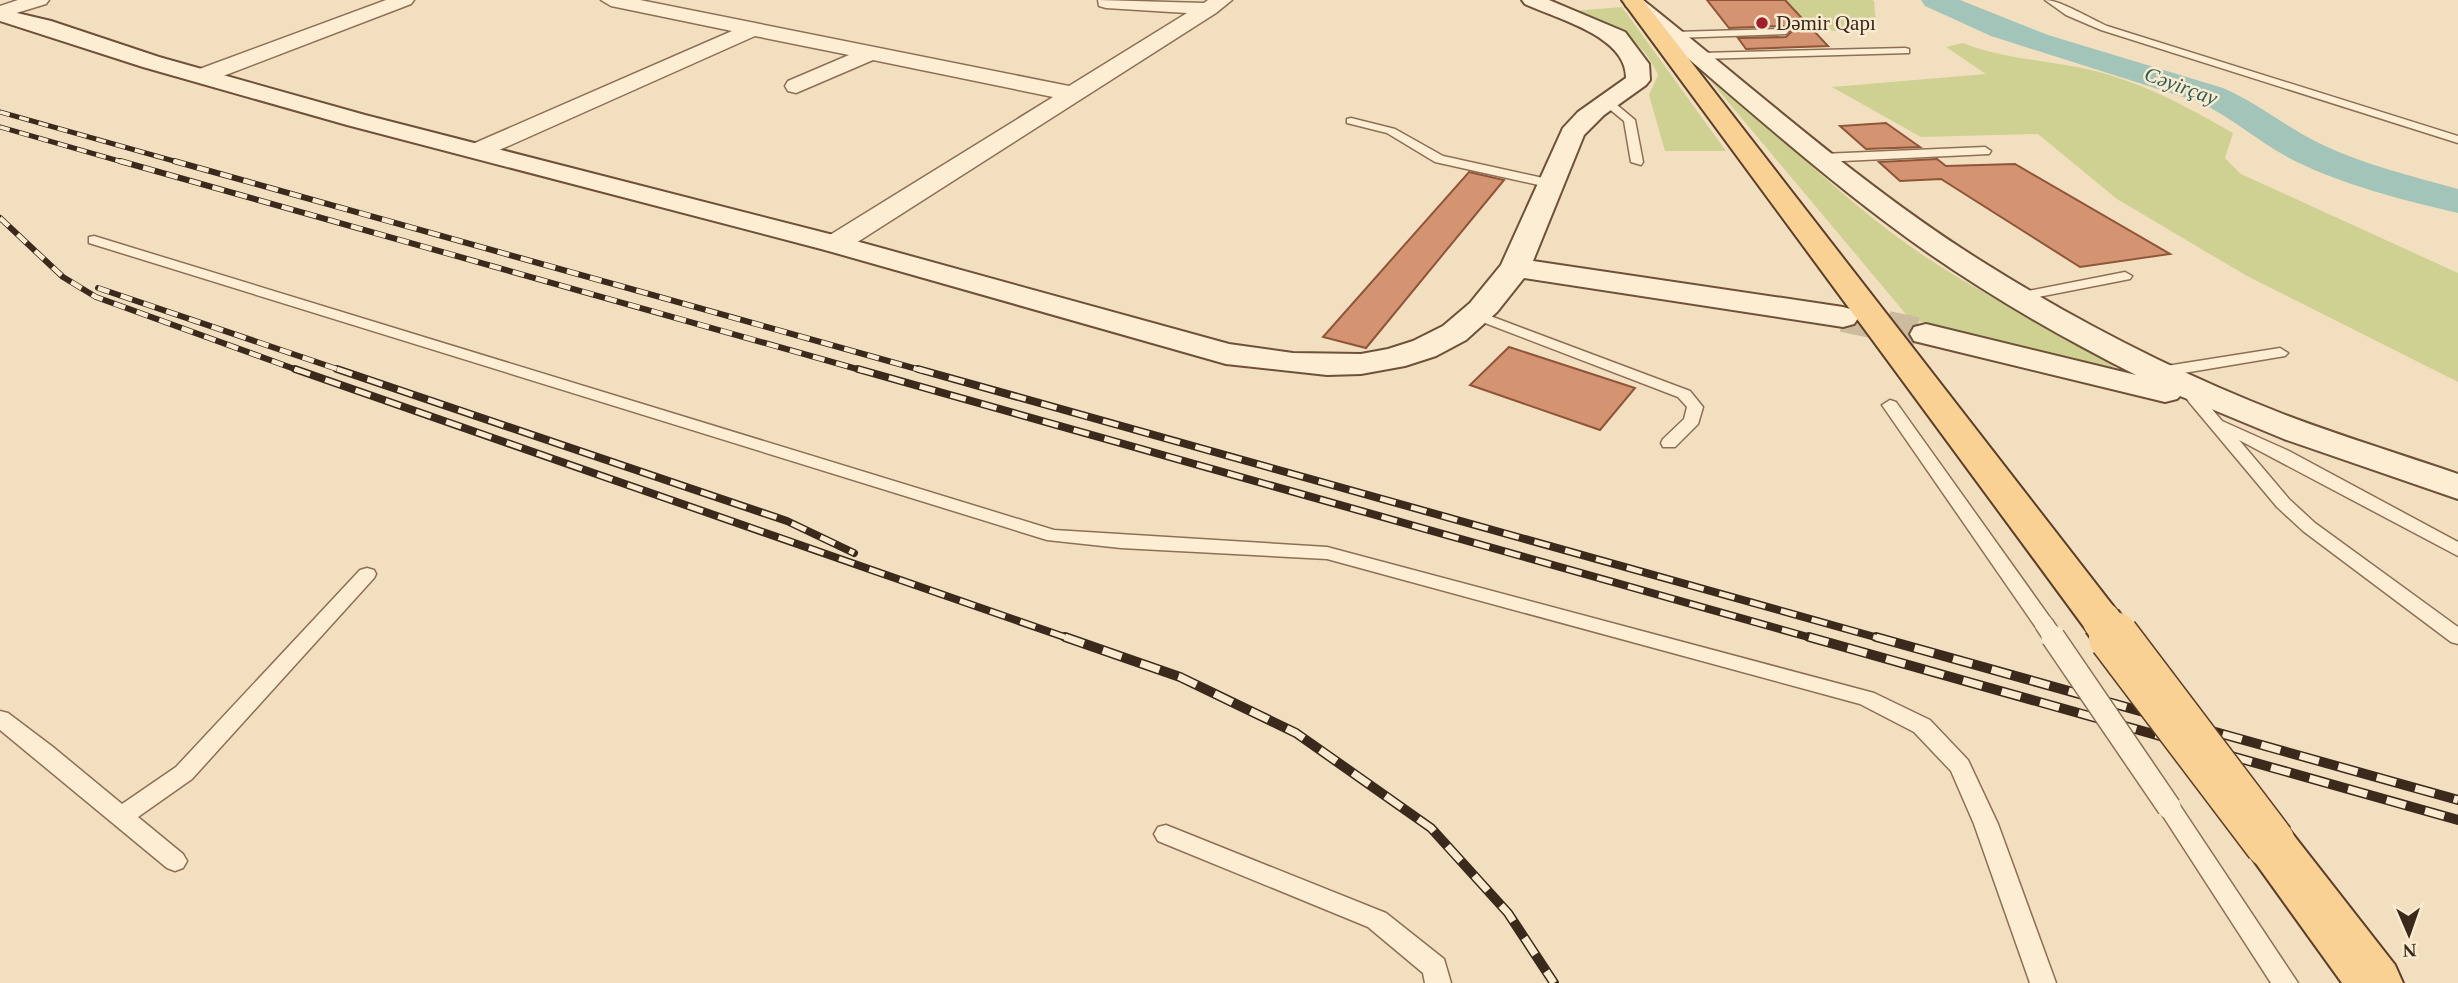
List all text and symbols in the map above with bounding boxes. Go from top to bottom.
place label: Dəmir Qapı [1776,11,1876,35]
marker: Dəmir Qapı [1754,15,1770,31]
water label: Cəyirçay [2141,62,2221,110]
north arrow [2374,899,2444,969]
text: N [2402,940,2417,961]

